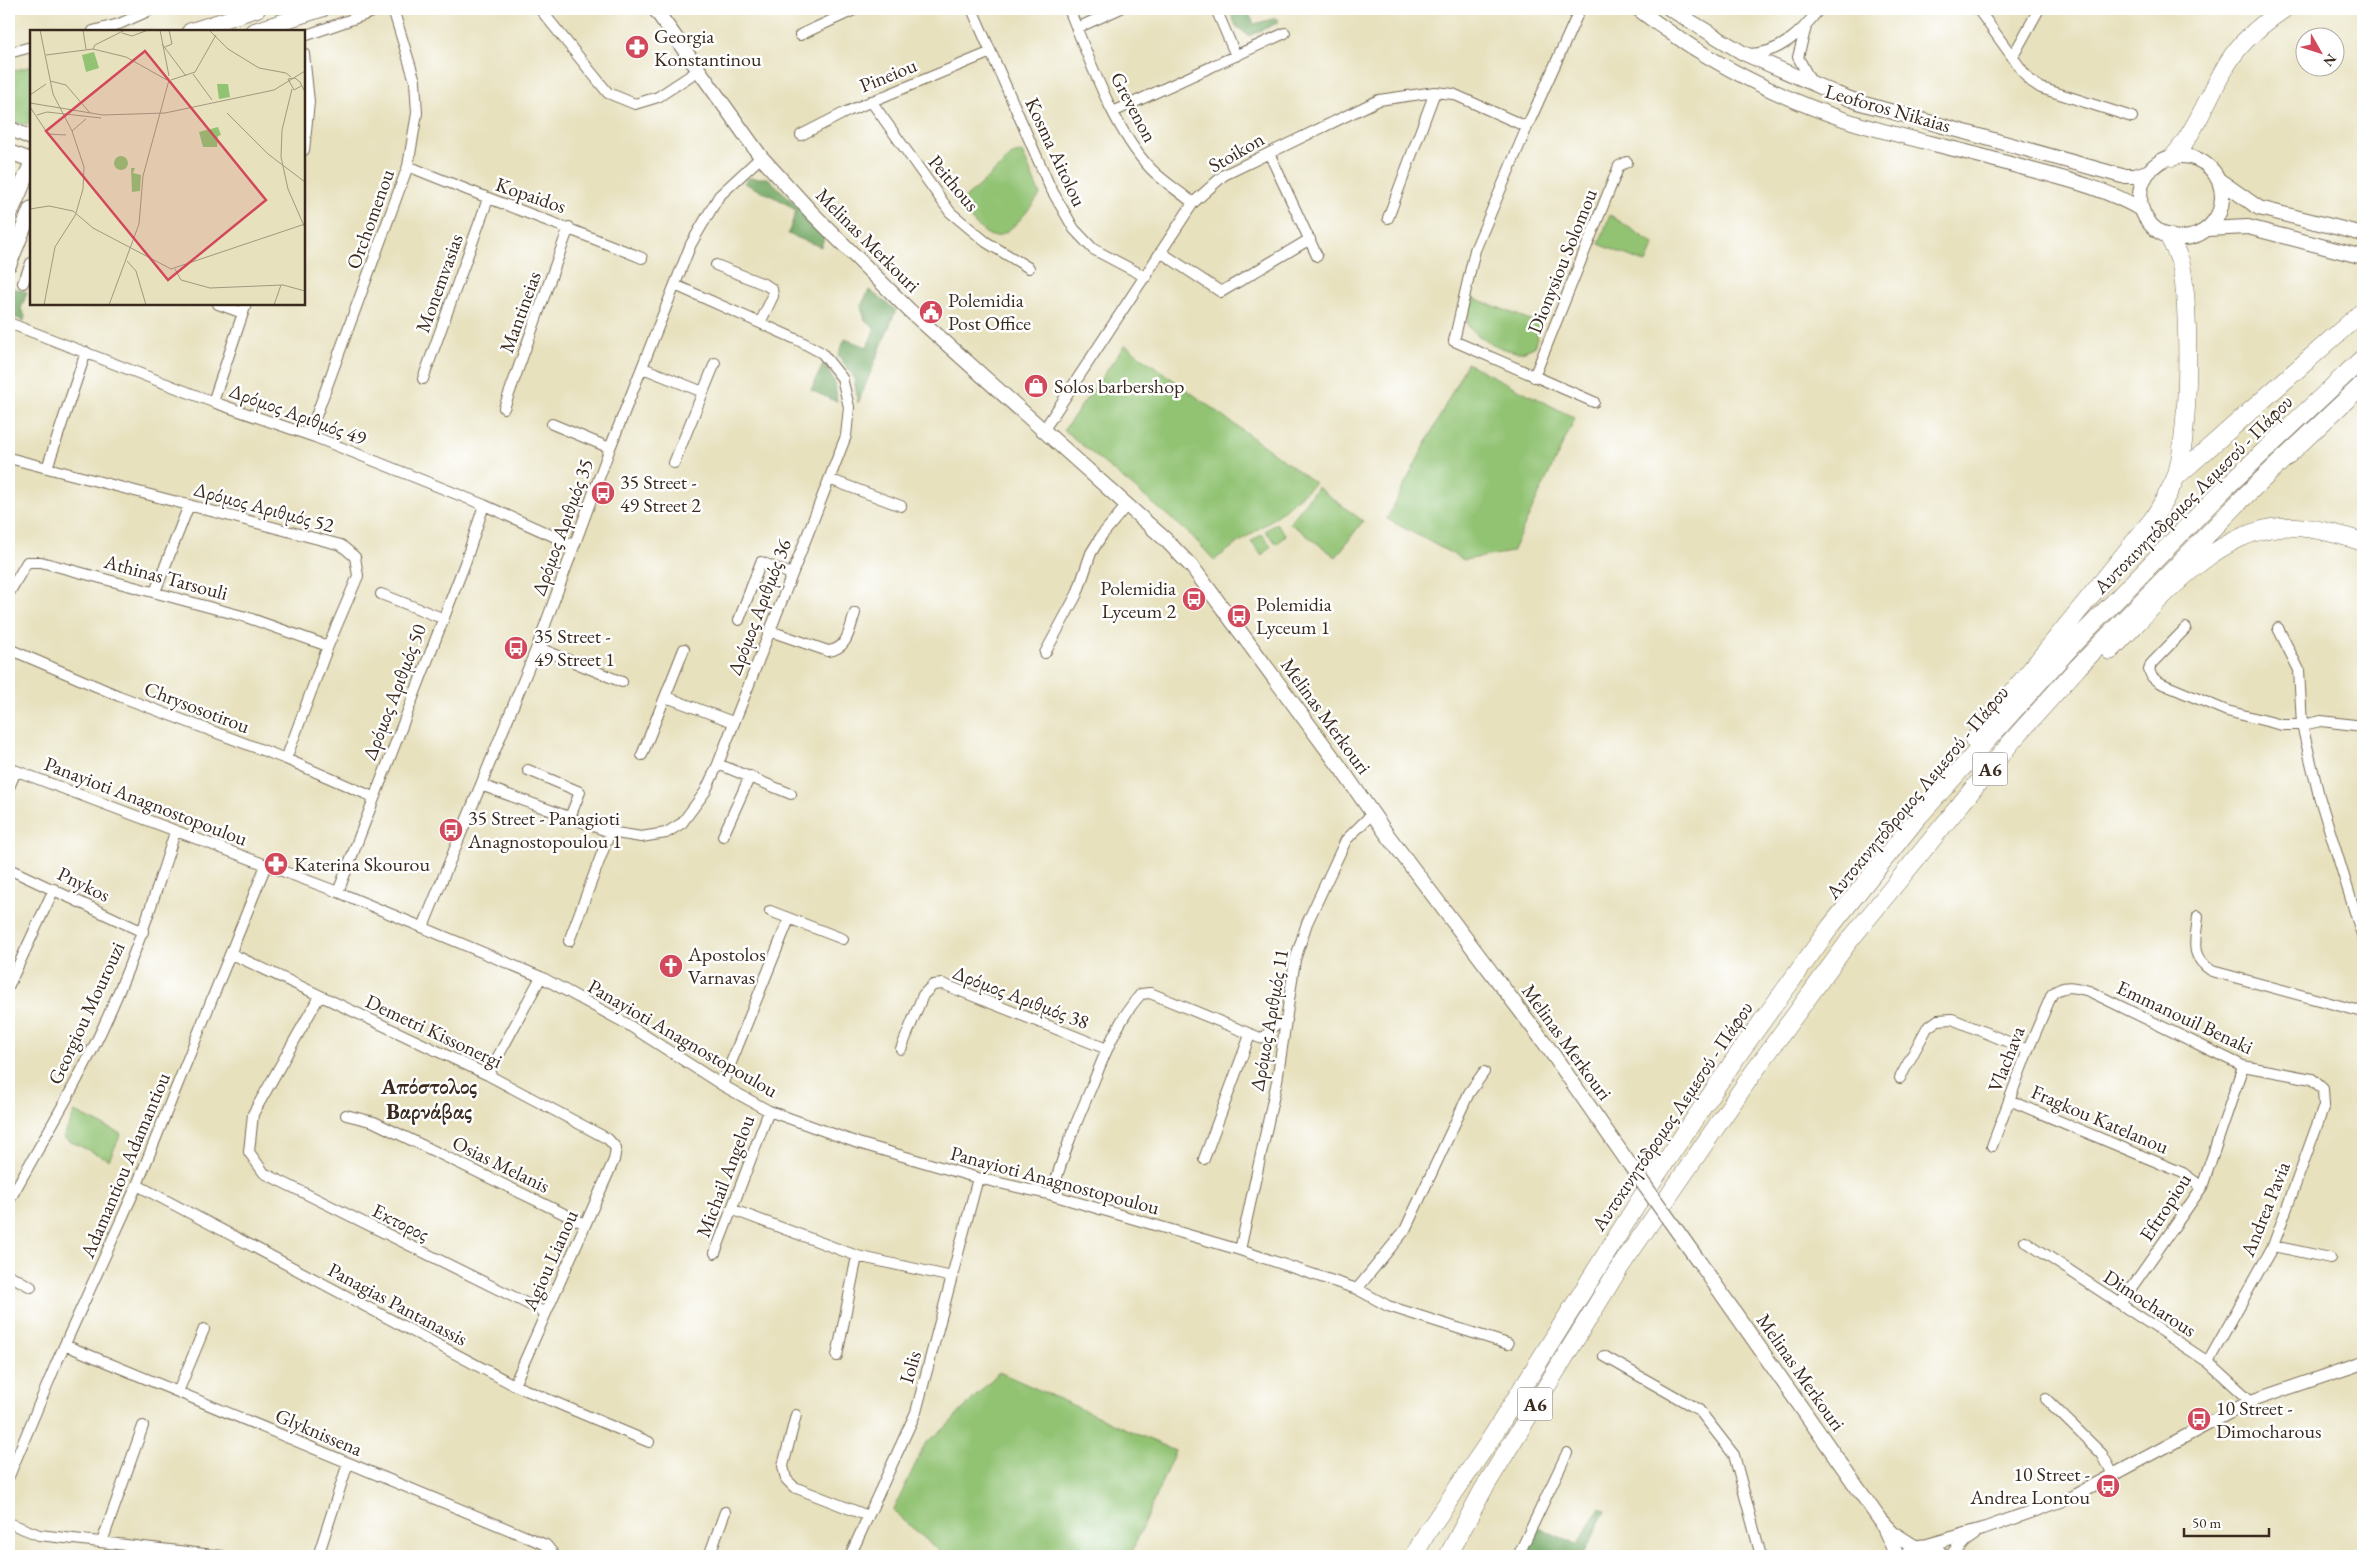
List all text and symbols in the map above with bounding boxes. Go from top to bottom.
place label: Georgia Konstantinou [654,23,762,72]
north arrow [2294,28,2344,78]
inset map [30,30,305,305]
pharmacy icon: Georgia Konstantinou [624,34,650,60]
text: N [2319,50,2341,71]
street label: Pineiou [855,52,921,98]
street label: Grevenon [1105,67,1164,147]
street label: Leoforos Nikaias [1822,78,1954,138]
street label: Kosma Aitolou [1019,93,1093,211]
street label: Stoikon [1203,125,1269,178]
street label: Peithous [923,149,985,217]
street label: Orchomenou [340,165,400,273]
street label: Kopaidos [492,171,570,219]
street label: Melinas Merkouri [810,182,926,298]
street label: Dionysiou Solomou [1521,184,1603,337]
street label: Monemvasias [409,230,469,336]
street label: Mantineias [493,268,547,356]
place label: Polemidia Post Office [948,287,1031,336]
public building icon: Polemidia Post Office [918,299,944,325]
shop icon: Solos barbershop [1023,373,1049,399]
place label: Solos barbershop [1054,373,1184,399]
street label: Δρόμος Αριθμός 49 [226,377,371,451]
street label: Αυτοκινητόδρομος Λεμεσού - Πάφου [2087,389,2298,600]
street label: Δρόμος Αριθμός 35 [525,455,599,599]
place label: 35 Street - 49 Street 2 [620,469,701,518]
street label: Δρόμος Αριθμός 52 [191,476,337,538]
bus stop icon: 35 Street - 49 Street 2 [590,480,616,506]
street label: Δρόμος Αριθμός 36 [721,535,797,679]
street label: Athinas Tarsouli [100,548,231,606]
place label: Polemidia Lyceum 2 [1100,575,1176,624]
bus stop icon: Polemidia Lyceum 2 [1181,586,1207,612]
place label: Polemidia Lyceum 1 [1256,591,1332,640]
bus stop icon: Polemidia Lyceum 1 [1226,603,1252,629]
street label: Δρόμος Αριθμός 50 [356,620,432,764]
place label: 35 Street - 49 Street 1 [534,623,615,672]
bus stop icon: 35 Street - 49 Street 1 [503,635,529,661]
street label: Melinas Merkouri [1275,653,1377,779]
street label: Chrysosotirou [141,675,254,739]
street label: Αυτοκινητόδρομος Λεμεσού - Πάφου [1819,680,2014,905]
street label: Panayioti Anagnostopoulou [41,750,252,852]
road number: A6 [1972,752,2008,786]
place label: 35 Street - Panagioti Anagnostopoulou 1 [467,805,622,854]
bus stop icon: 35 Street - Panagioti Anagnostopoulou 1 [438,817,464,843]
pharmacy icon: Katerina Skourou [263,851,289,877]
place label: Katerina Skourou [294,851,430,877]
street label: Pnykos [53,860,115,908]
street label: Georgiou Mourouzi [42,937,130,1088]
place label: Apostolos Varnavas [687,941,766,990]
street label: Δρόμος Αριθμός 11 [1244,947,1294,1093]
church icon: Apostolos Varnavas [658,953,684,979]
street label: Δρόμος Αριθμός 38 [949,959,1093,1035]
street label: Panayioti Anagnostopoulou [583,973,783,1103]
street label: Emmanouil Benaki [2113,974,2257,1060]
street label: Melinas Merkouri [1516,979,1618,1105]
street label: Demetri Kissonergi [361,988,507,1074]
street label: Αυτοκινητόδρομος Λεμεσού - Πάφου [1585,996,1759,1237]
street label: Vlachava [1982,1022,2030,1096]
street label: Adamantiou Adamantiou [74,1068,176,1263]
district label: Απόστολος Βαρνάβας [380,1072,477,1126]
street label: Fragkou Katelanou [2027,1078,2173,1160]
street label: Michail Angelou [690,1111,760,1241]
street label: Osias Melanis [448,1129,554,1199]
street label: Panayioti Anagnostopoulou [948,1140,1163,1221]
street label: Andrea Pavia [2234,1158,2296,1261]
street label: Eftropiou [2133,1168,2197,1246]
street label: Εκτορος [368,1197,434,1247]
street label: Agiou Lianou [516,1205,584,1315]
street label: Panagias Pantanassis [324,1256,472,1352]
street label: Dimocharous [2099,1263,2201,1343]
street label: Melinas Merkouri [1751,1308,1851,1436]
street label: Iolis [893,1348,927,1386]
road number: A6 [1518,1388,1552,1420]
place label: 10 Street - Dimocharous [2216,1395,2321,1444]
street label: Glyknissena [271,1402,367,1462]
bus stop icon: 10 Street - Dimocharous [2186,1406,2212,1432]
place label: 10 Street - Andrea Lontou [1969,1461,2090,1510]
bus stop icon: 10 Street - Andrea Lontou [2095,1473,2121,1499]
scale bar [2184,1505,2270,1537]
text: 50 m [2192,1513,2221,1532]

